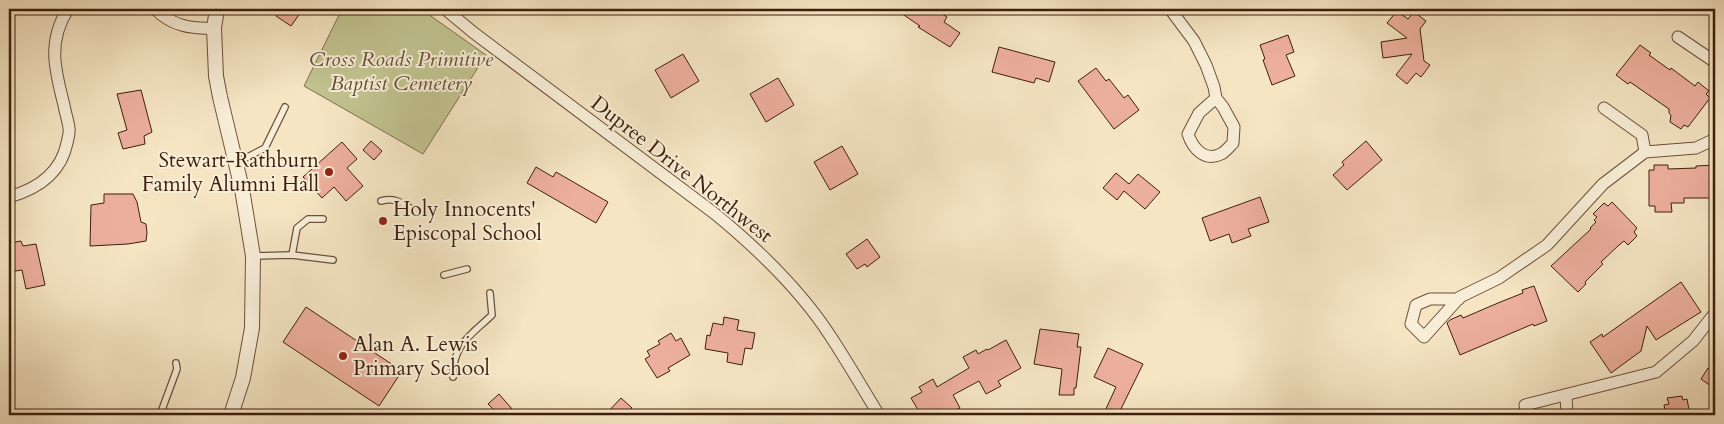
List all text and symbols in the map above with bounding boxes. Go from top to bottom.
park label: Cross Roads Primitive Baptist Cemetery [309,45,494,98]
street label: Dupree Drive Northwest [585,89,779,250]
place label: Stewart-Rathburn Family Alumni Hall [142,146,319,199]
marker: Stewart-Rathburn Family Alumni Hall [323,166,335,178]
place label: Holy Innocents' Episcopal School [393,195,542,248]
marker: Holy Innocents' Episcopal School [377,215,389,227]
place label: Alan A. Lewis Primary School [353,330,490,383]
marker: Alan A. Lewis Primary School [337,350,349,362]

